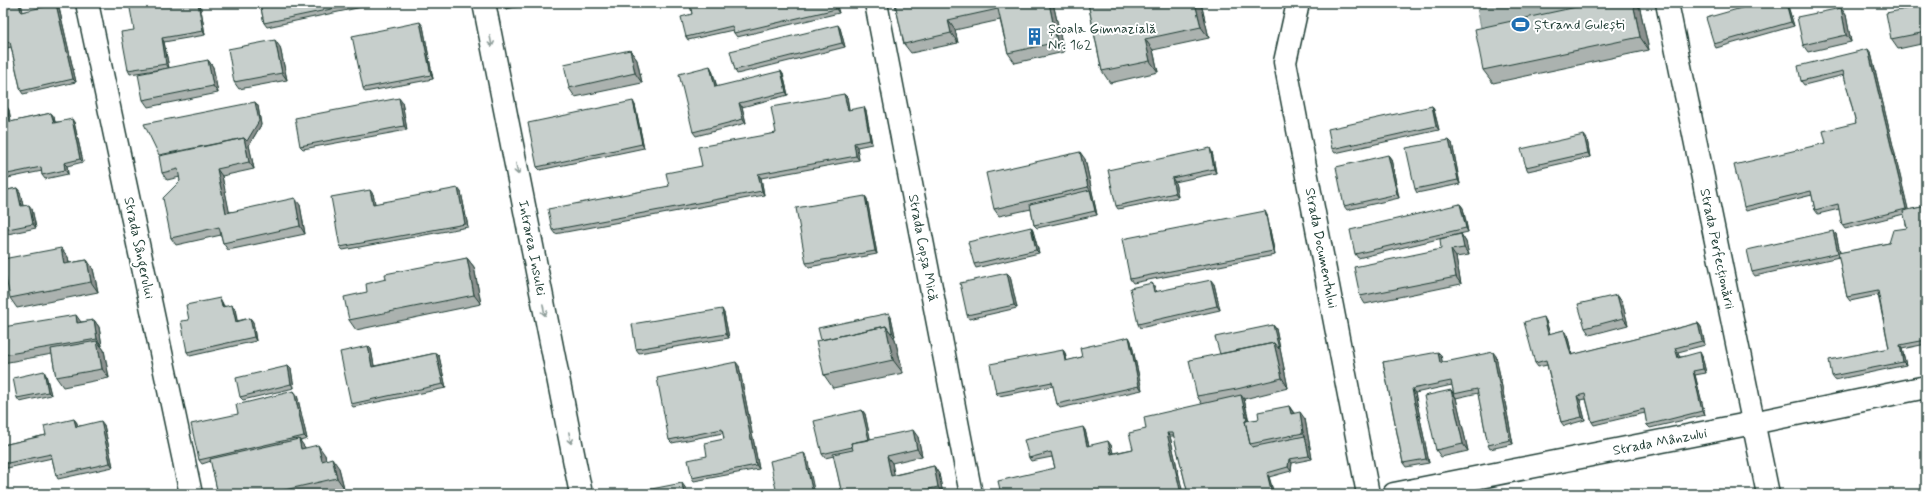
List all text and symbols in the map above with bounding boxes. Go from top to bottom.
sports icon: Ștrand Gulești [1511,15,1531,35]
place label: Ștrand Gulești [1534,16,1625,34]
place label: Școala Gimnazială Nr. 162 [1048,20,1157,54]
building icon: Școala Gimnazială Nr. 162 [1025,27,1045,47]
one-way arrow [488,34,496,47]
one-way arrow [513,162,521,175]
street label: Strada Documentului [1300,186,1342,310]
street label: Strada Perfecționării [1695,187,1739,311]
street label: Strada Copșa Mică [904,193,942,303]
street label: Strada Sângerului [117,195,159,301]
street label: Intrarea Insulei [514,199,550,298]
one-way arrow [541,303,549,316]
street label: Strada Mânzului [1611,424,1709,460]
one-way arrow [566,431,574,444]

